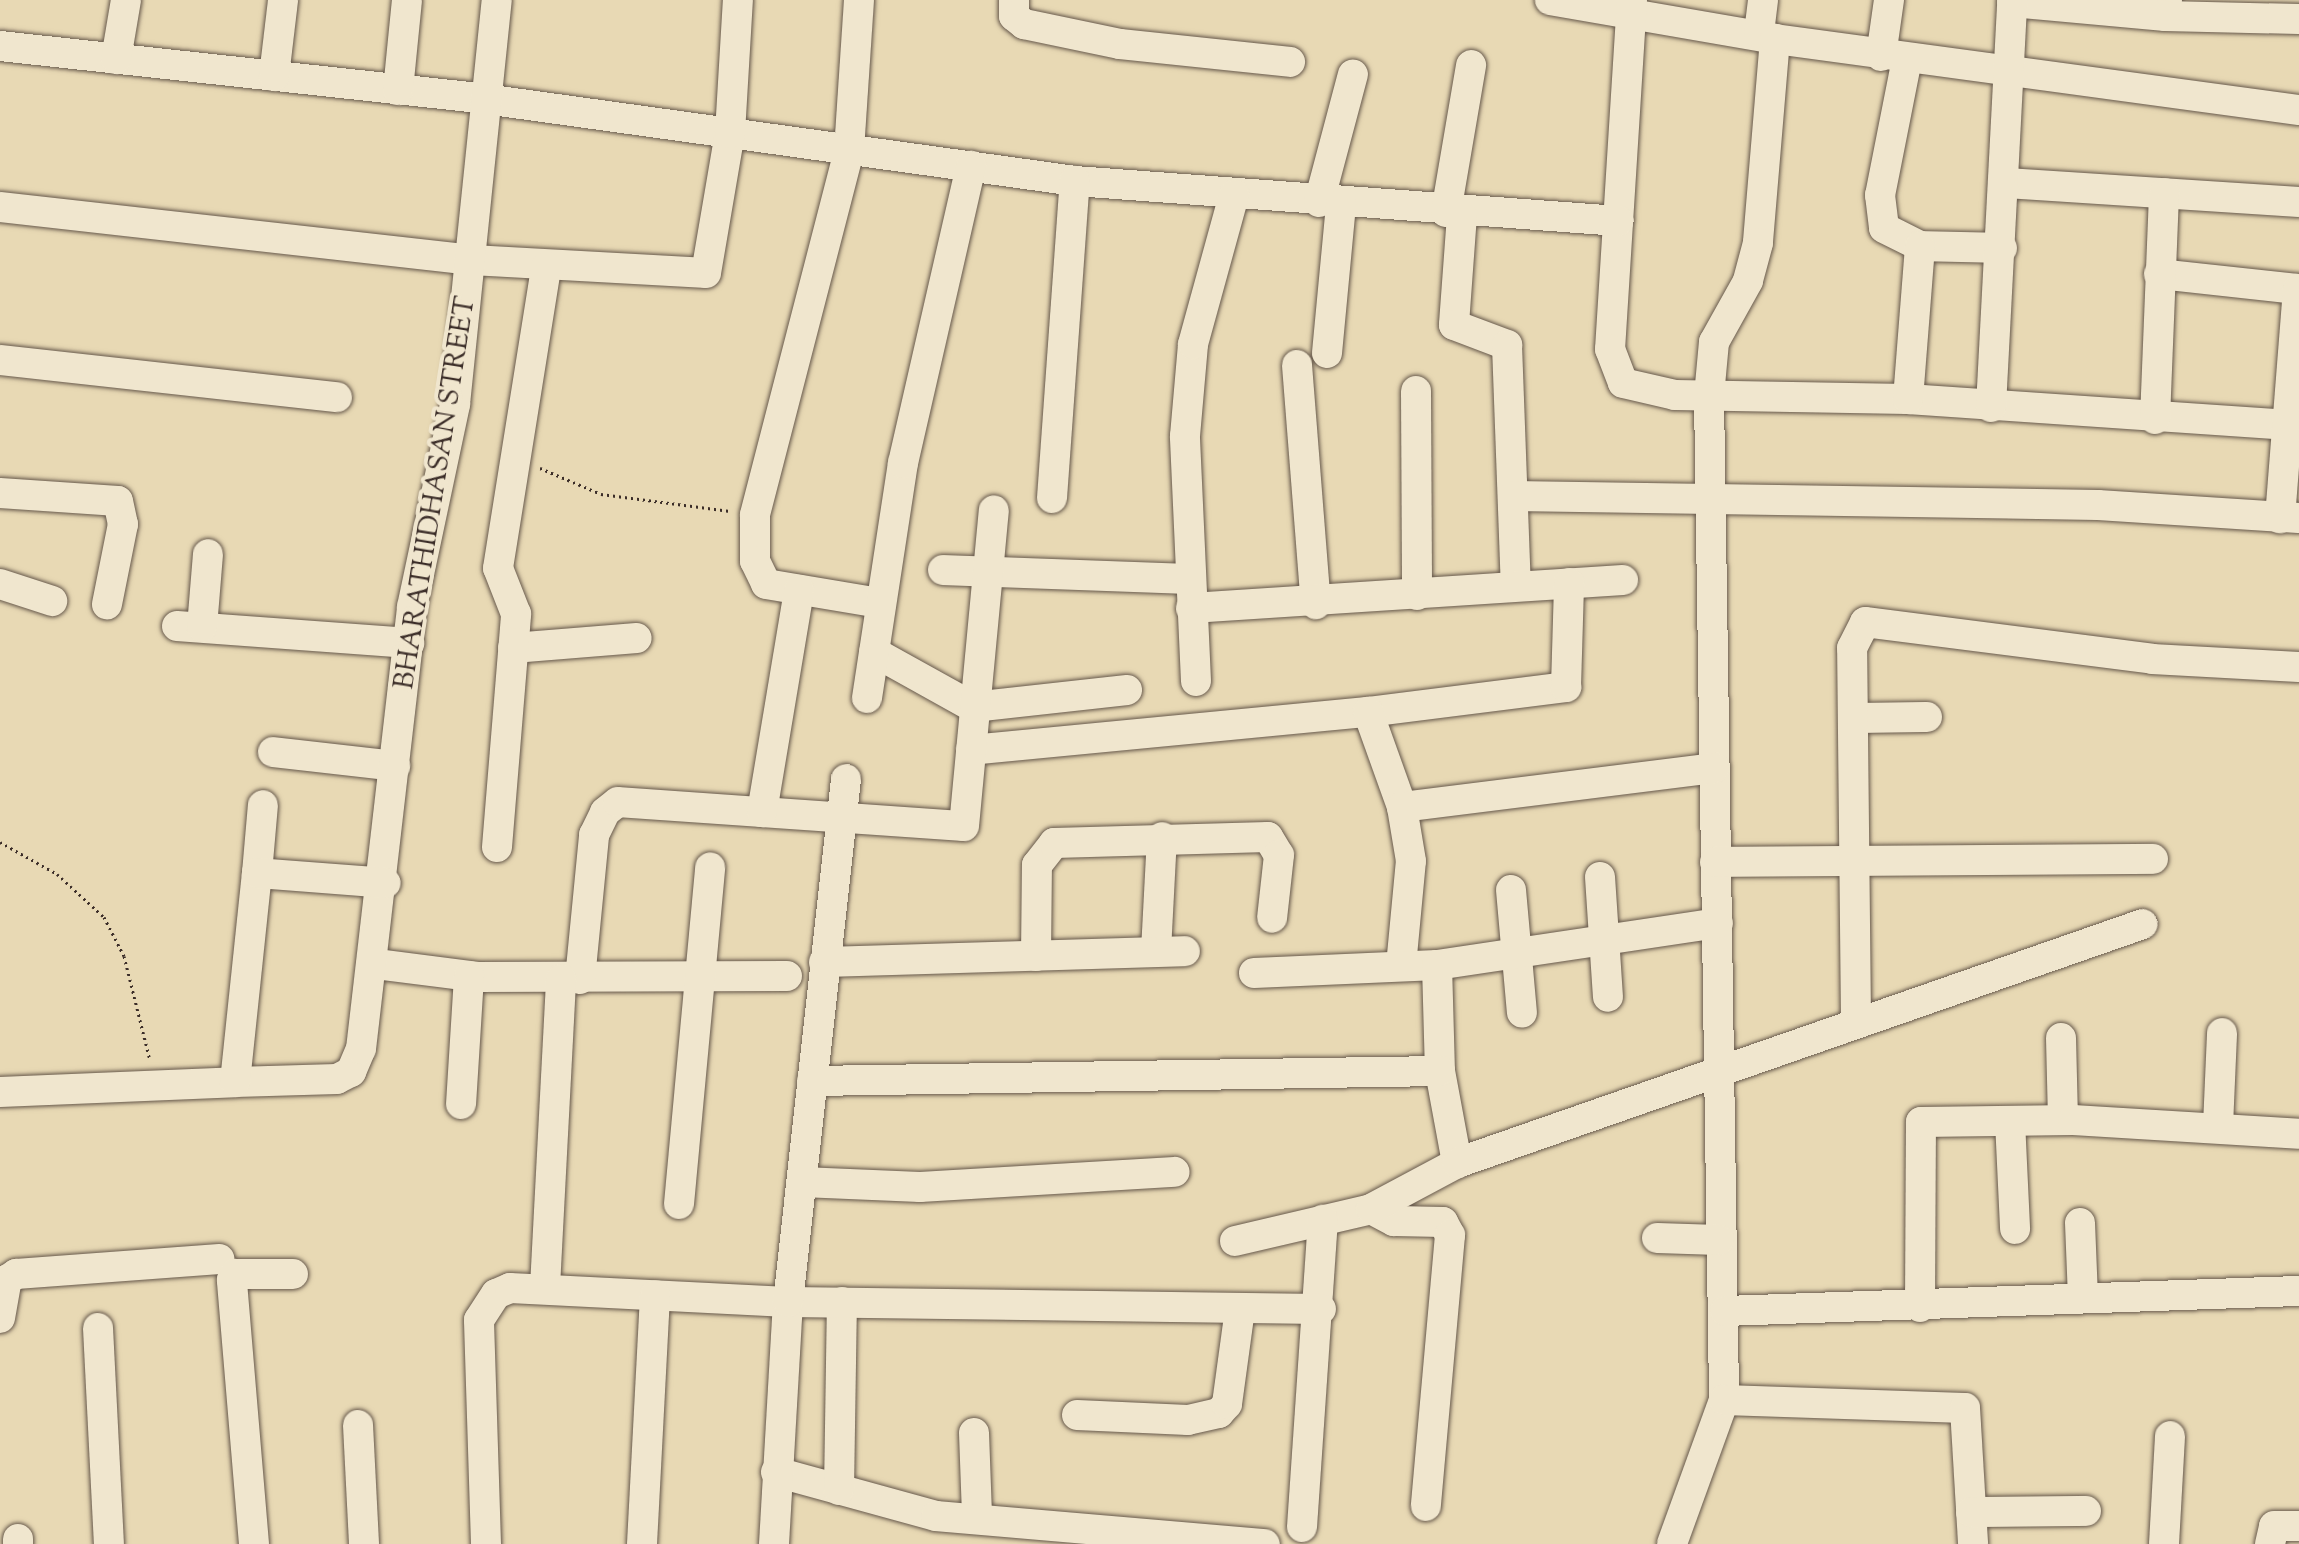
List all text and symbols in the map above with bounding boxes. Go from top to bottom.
street label: BHARATHIDHASAN STREET [388,294,484,692]

